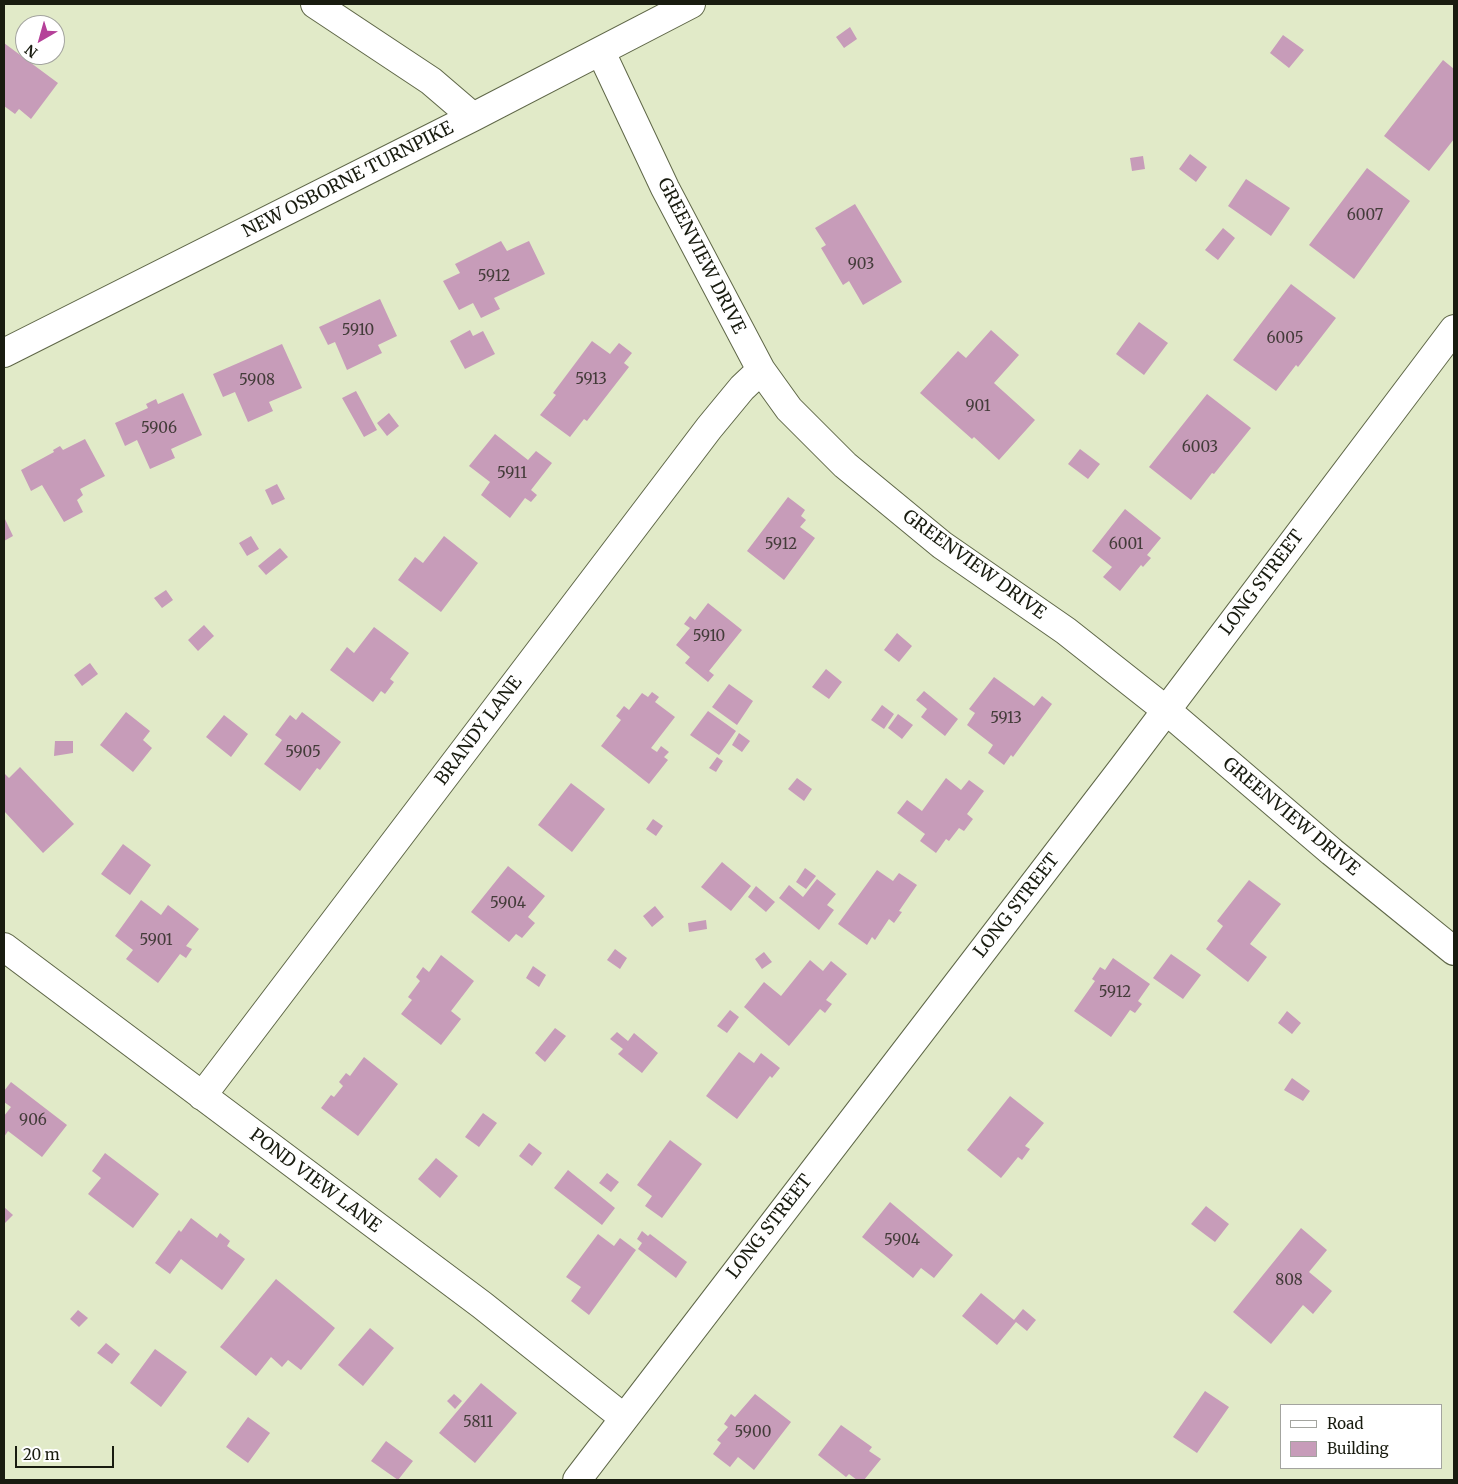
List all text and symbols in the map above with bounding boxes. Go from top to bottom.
north arrow [15,15,65,65]
text: N [21,41,41,62]
street label: NEW OSBORNE TURNPIKE [239,117,457,243]
street label: GREENVIEW DRIVE [652,174,750,338]
house number: 6007 [1347,207,1383,225]
house number: 903 [848,256,874,274]
house number: 5912 [478,268,510,286]
house number: 5910 [342,322,374,340]
house number: 6005 [1267,330,1303,348]
house number: 5913 [575,371,607,389]
house number: 5908 [239,372,275,390]
house number: 901 [966,398,990,416]
house number: 5906 [141,420,177,438]
house number: 6003 [1182,439,1218,457]
house number: 5911 [497,465,527,483]
street label: GREENVIEW DRIVE [898,506,1050,624]
street label: LONG STREET [1215,526,1309,640]
house number: 5912 [765,536,797,554]
house number: 6001 [1109,536,1143,554]
house number: 5910 [693,628,725,646]
street label: BRANDY LANE [431,672,527,790]
house number: 5913 [990,710,1022,728]
house number: 5905 [285,744,321,762]
street label: GREENVIEW DRIVE [1218,753,1364,881]
street label: LONG STREET [970,850,1064,962]
house number: 5904 [490,895,526,913]
house number: 5901 [139,932,173,950]
house number: 5912 [1099,984,1131,1002]
house number: 906 [19,1112,47,1130]
street label: POND VIEW LANE [245,1125,385,1237]
street label: LONG STREET [723,1171,817,1283]
house number: 5904 [884,1232,920,1250]
house number: 808 [1275,1272,1303,1290]
legend [1280,1404,1443,1469]
house number: 5811 [463,1414,493,1432]
text: Road [1327,1414,1363,1433]
house number: 5900 [735,1424,771,1442]
scale bar [18,1436,116,1468]
text: Building [1327,1439,1389,1458]
text: 20 m [23,1445,60,1464]

